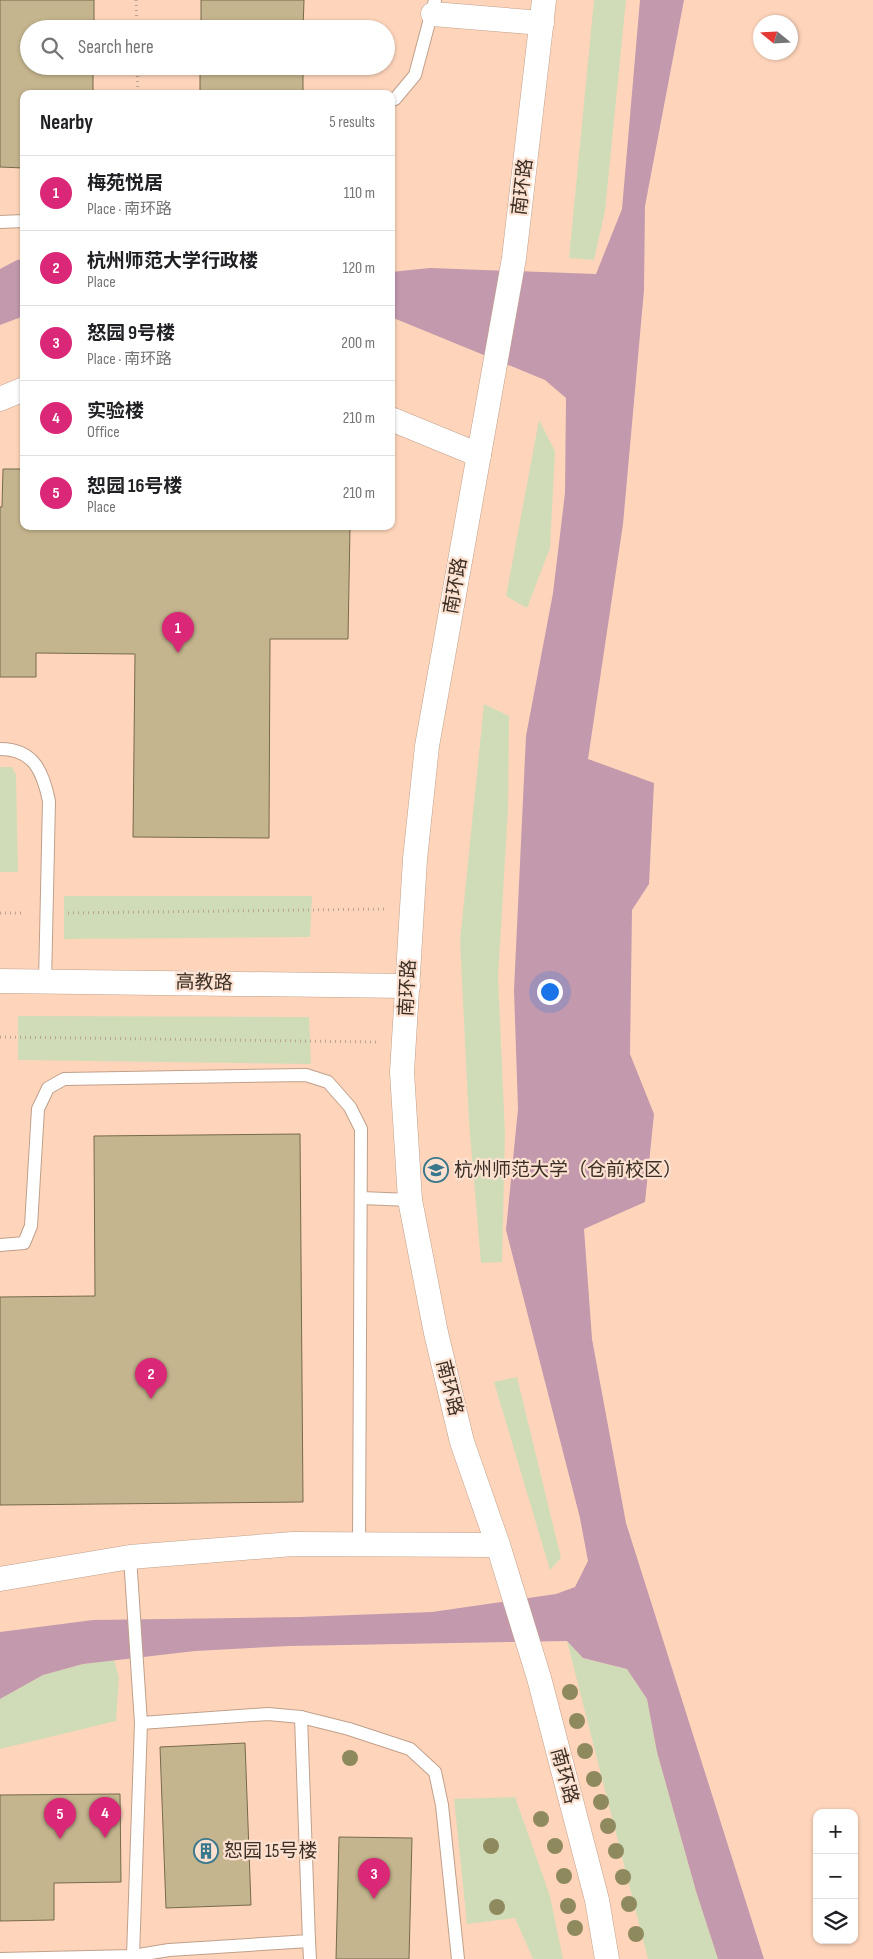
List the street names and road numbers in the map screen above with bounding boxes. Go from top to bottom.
street label: 南环路 [508,157,538,217]
street label: 南环路 [440,556,472,616]
street label: 南环路 [395,959,421,1017]
street label: 高教路 [175,971,233,995]
street label: 南环路 [431,1358,467,1418]
street label: 南环路 [546,1745,582,1807]

